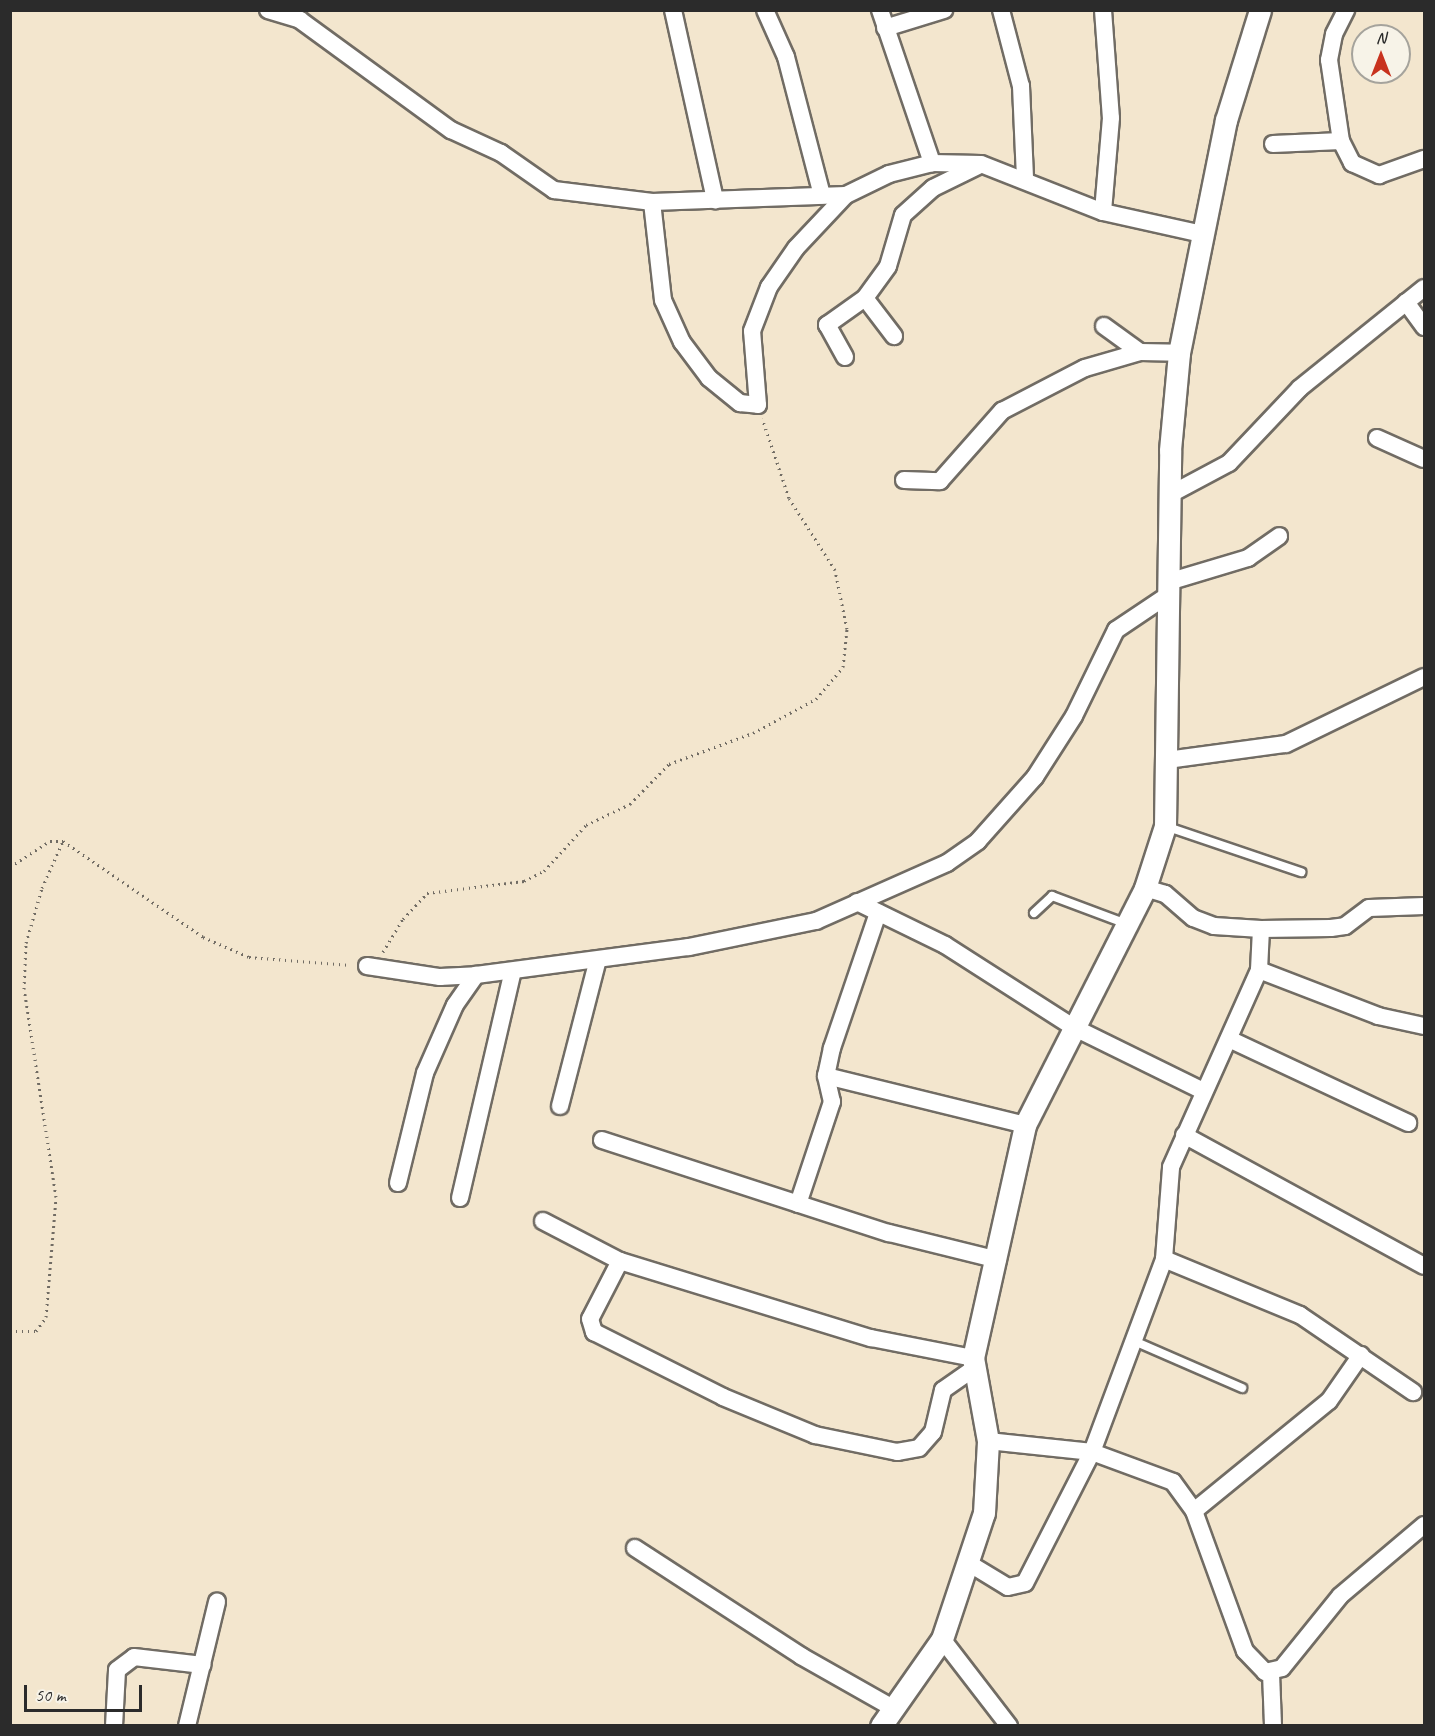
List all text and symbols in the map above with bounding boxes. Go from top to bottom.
north arrow [1351,24,1411,84]
text: N [1376,28,1386,48]
scale bar [27,1673,146,1711]
text: 50 m [35,1684,66,1706]

